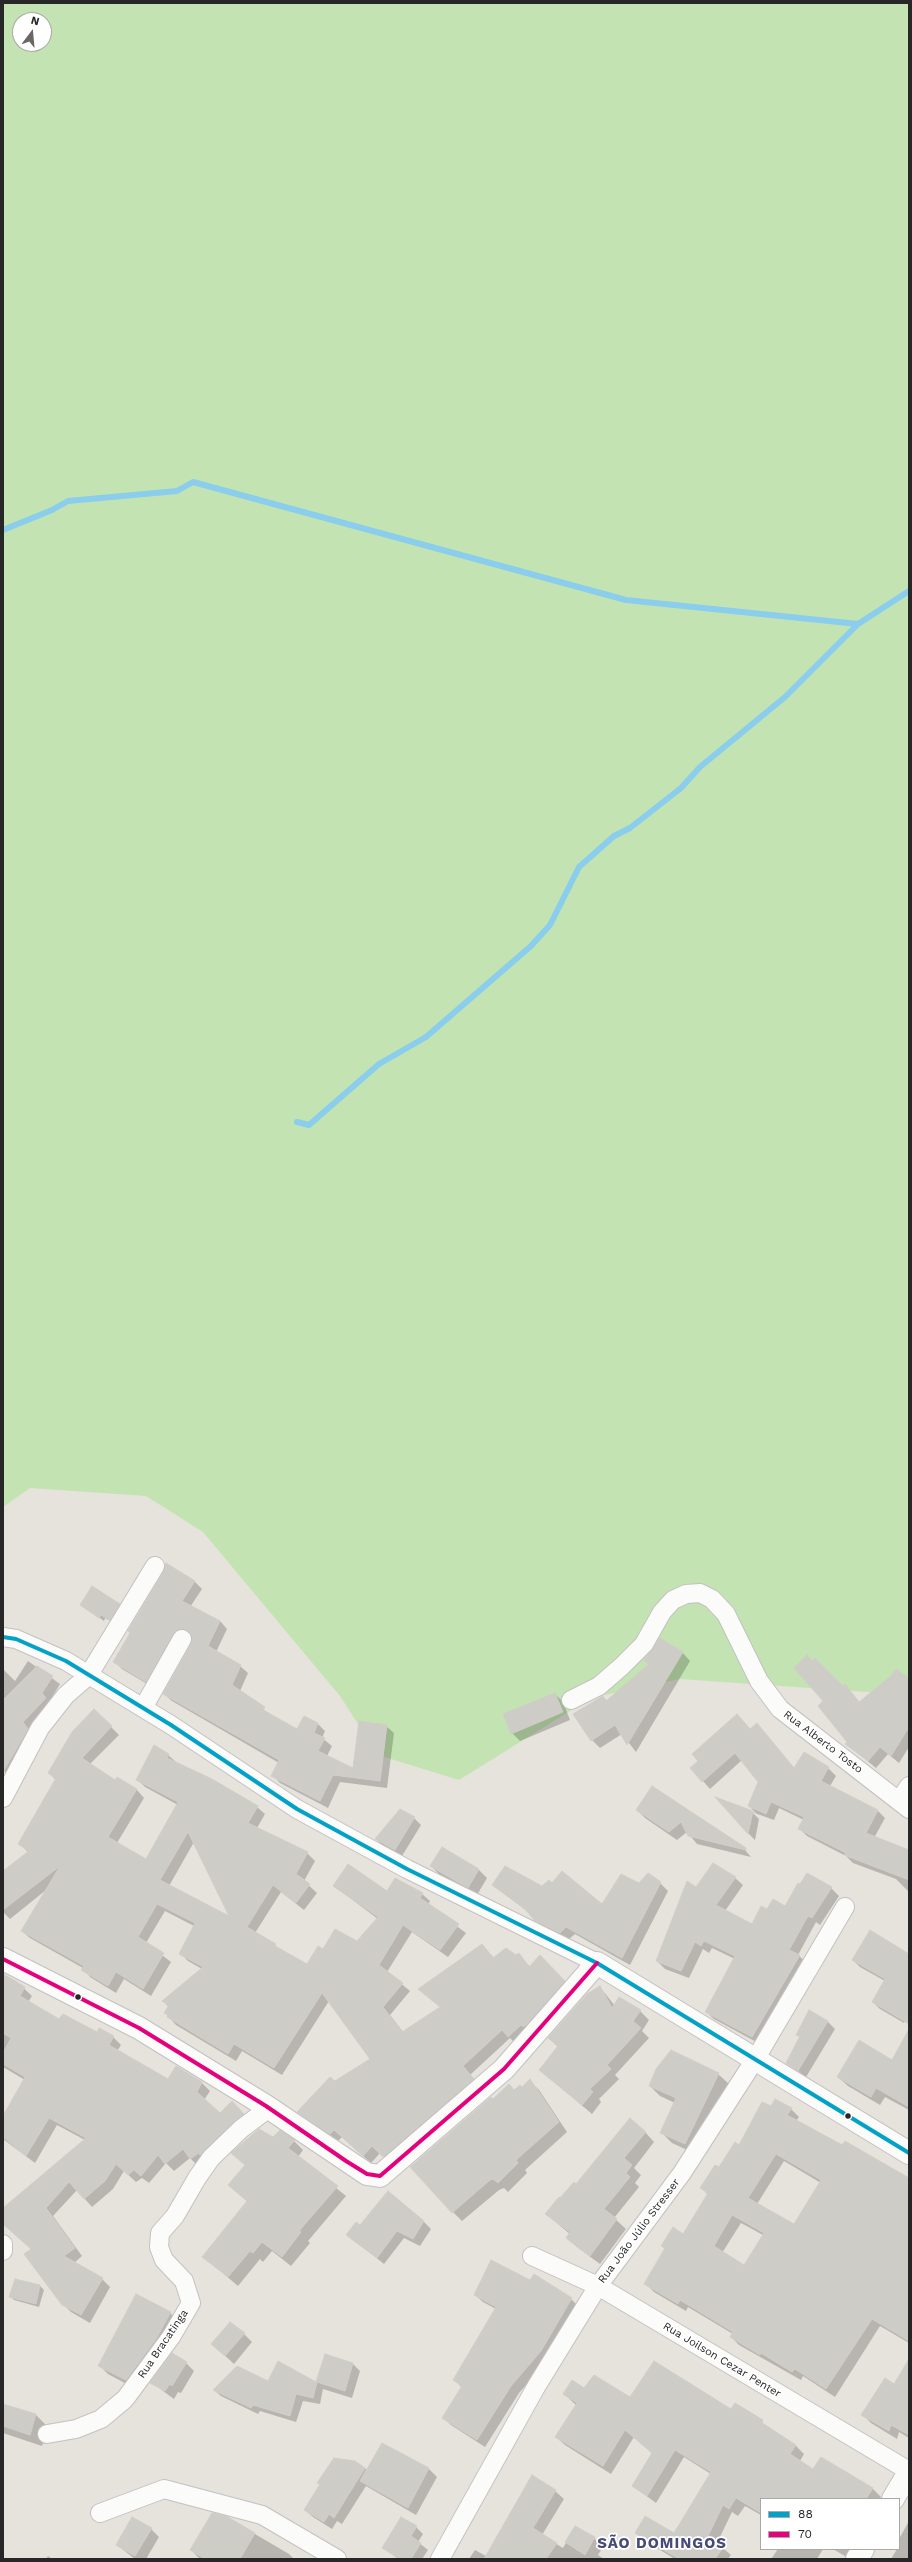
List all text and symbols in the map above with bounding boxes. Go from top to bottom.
north arrow [12,12,52,52]
text: N [29,14,41,28]
street label: Rua Alberto Tosto [781,1708,865,1776]
unlabelled marker [73,1992,83,2002]
unlabelled marker [843,2111,853,2121]
street label: Rua João Júlio Stresser [595,2176,683,2286]
street label: Rua Bracatinga [135,2307,191,2381]
street label: Rua Joilson Cezar Penter [661,2319,783,2401]
legend [760,2498,900,2550]
text: 88 [798,2507,813,2521]
text: 70 [798,2527,812,2541]
district label: SÃO DOMINGOS [597,2535,727,2553]

